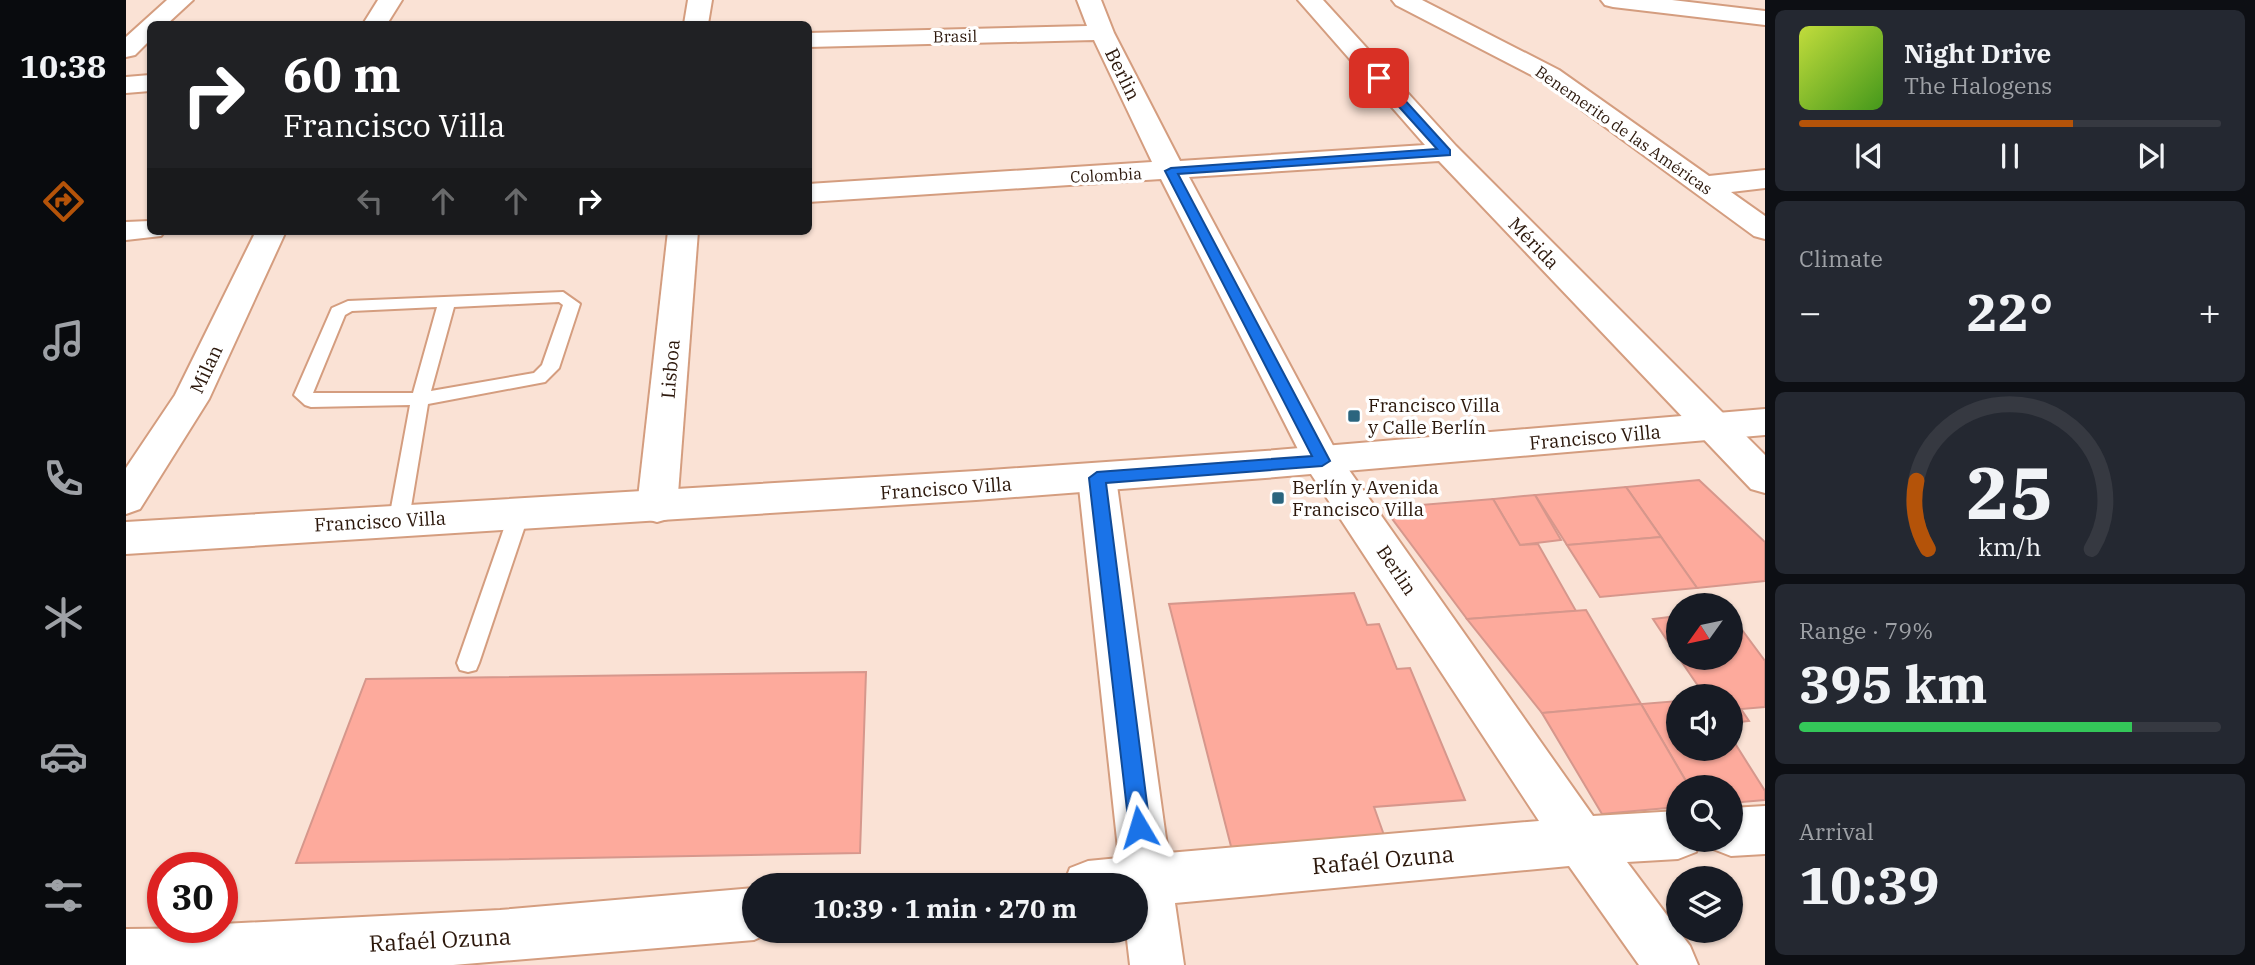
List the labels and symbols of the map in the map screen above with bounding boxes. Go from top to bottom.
street label: Brasil [933,26,977,46]
street label: Berlin [1100,44,1146,104]
pin [1349,48,1409,108]
street label: Benemerito de las Américas [1532,61,1716,199]
street label: Colombia [1070,163,1143,187]
street label: Mérida [1503,212,1565,274]
street label: Lisboa [655,338,685,400]
street label: Milan [184,341,228,397]
place label: Francisco Villa y Calle Berlín [1368,393,1500,439]
marker: Francisco Villa y Calle Berlín [1346,408,1362,424]
street label: Francisco Villa [1528,419,1662,455]
street label: Francisco Villa [879,471,1013,505]
place label: Berlín y Avenida Francisco Villa [1292,475,1439,521]
marker: Berlín y Avenida Francisco Villa [1270,490,1286,506]
street label: Francisco Villa [313,506,447,536]
street label: Berlin [1372,540,1422,600]
north arrow [1666,593,1743,670]
position arrow [1102,790,1176,864]
street label: Rafaél Ozuna [1311,838,1455,880]
speed limit sign: 30 [147,852,238,943]
street label: Rafaél Ozuna [368,920,512,958]

